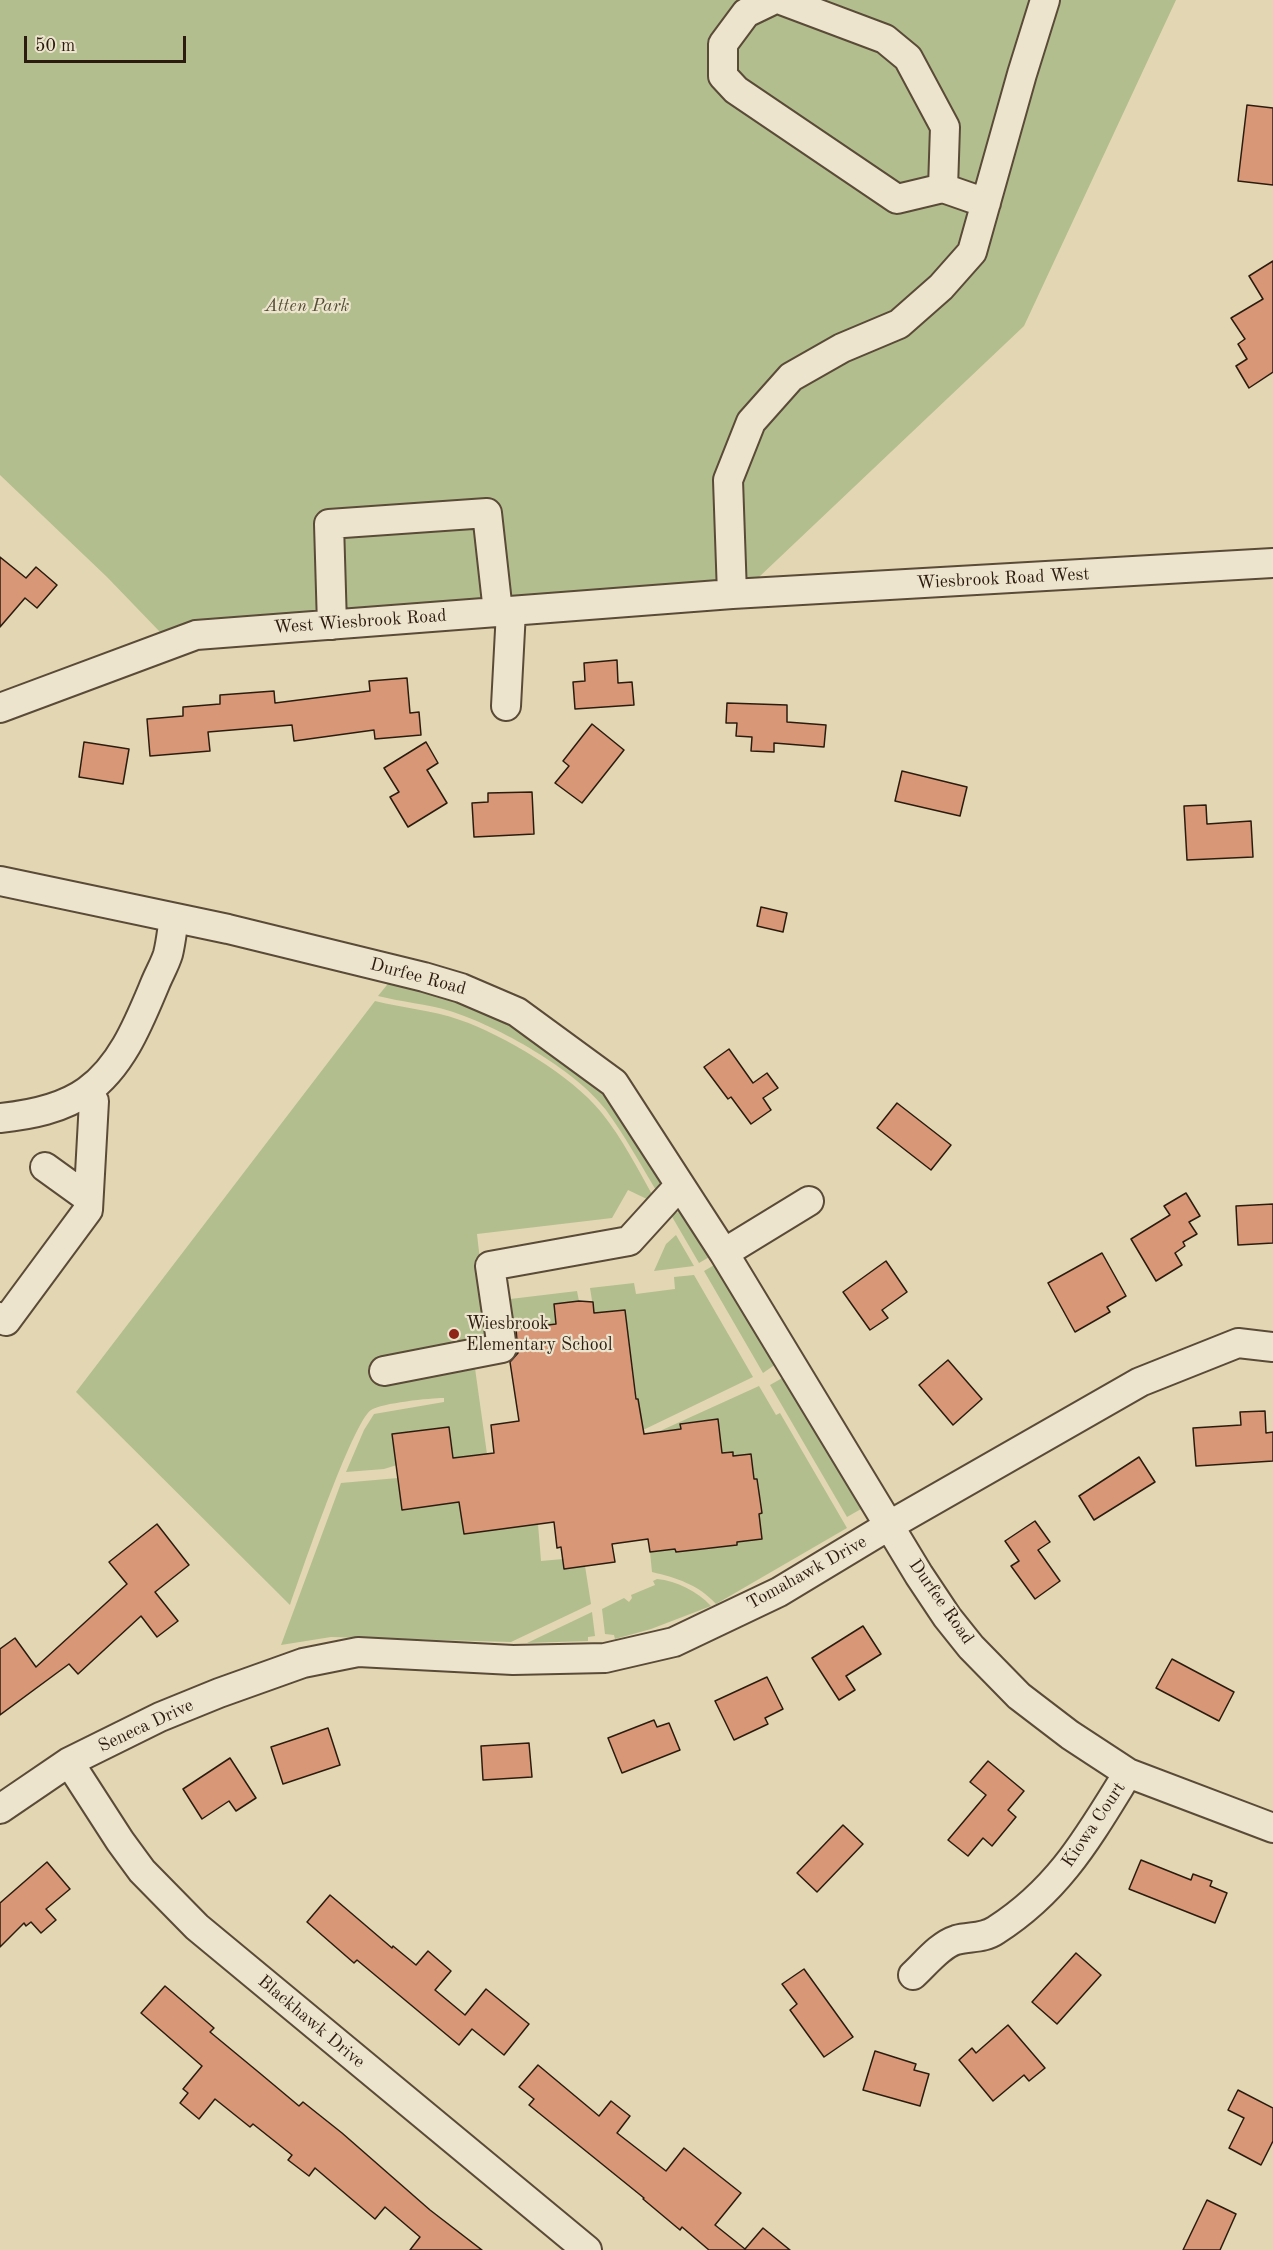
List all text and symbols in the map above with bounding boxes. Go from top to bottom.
scale bar [27,24,189,62]
text: 50 m [35,37,75,55]
park label: Atten Park [265,295,349,317]
street label: Wiesbrook Road West [916,564,1090,594]
street label: West Wiesbrook Road [273,605,447,639]
street label: Durfee Road [368,954,468,1000]
place label: Wiesbrook Elementary School [466,1313,613,1356]
marker: Wiesbrook Elementary School [447,1327,461,1341]
street label: Tomahawk Drive [743,1531,871,1615]
street label: Durfee Road [904,1555,978,1649]
street label: Seneca Drive [95,1695,197,1757]
street label: Kiowa Court [1057,1778,1131,1872]
street label: Blackhawk Drive [253,1971,369,2073]

